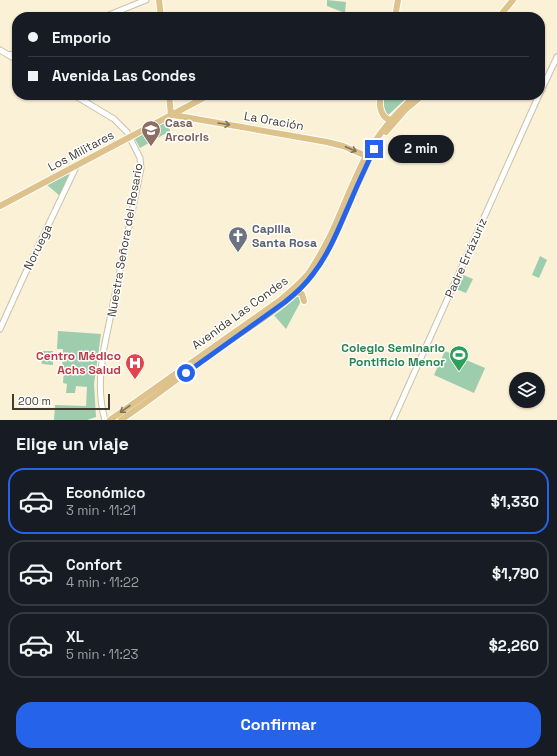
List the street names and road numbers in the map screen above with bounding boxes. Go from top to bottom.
street label: La Oración [243,108,305,134]
street label: Los Militares [45,127,117,175]
street label: Nuestra Señora del Rosario [104,162,146,318]
street label: Padre Errázuriz [441,216,491,300]
street label: Noruega [20,221,56,273]
street label: Avenida Las Condes [189,273,291,353]

